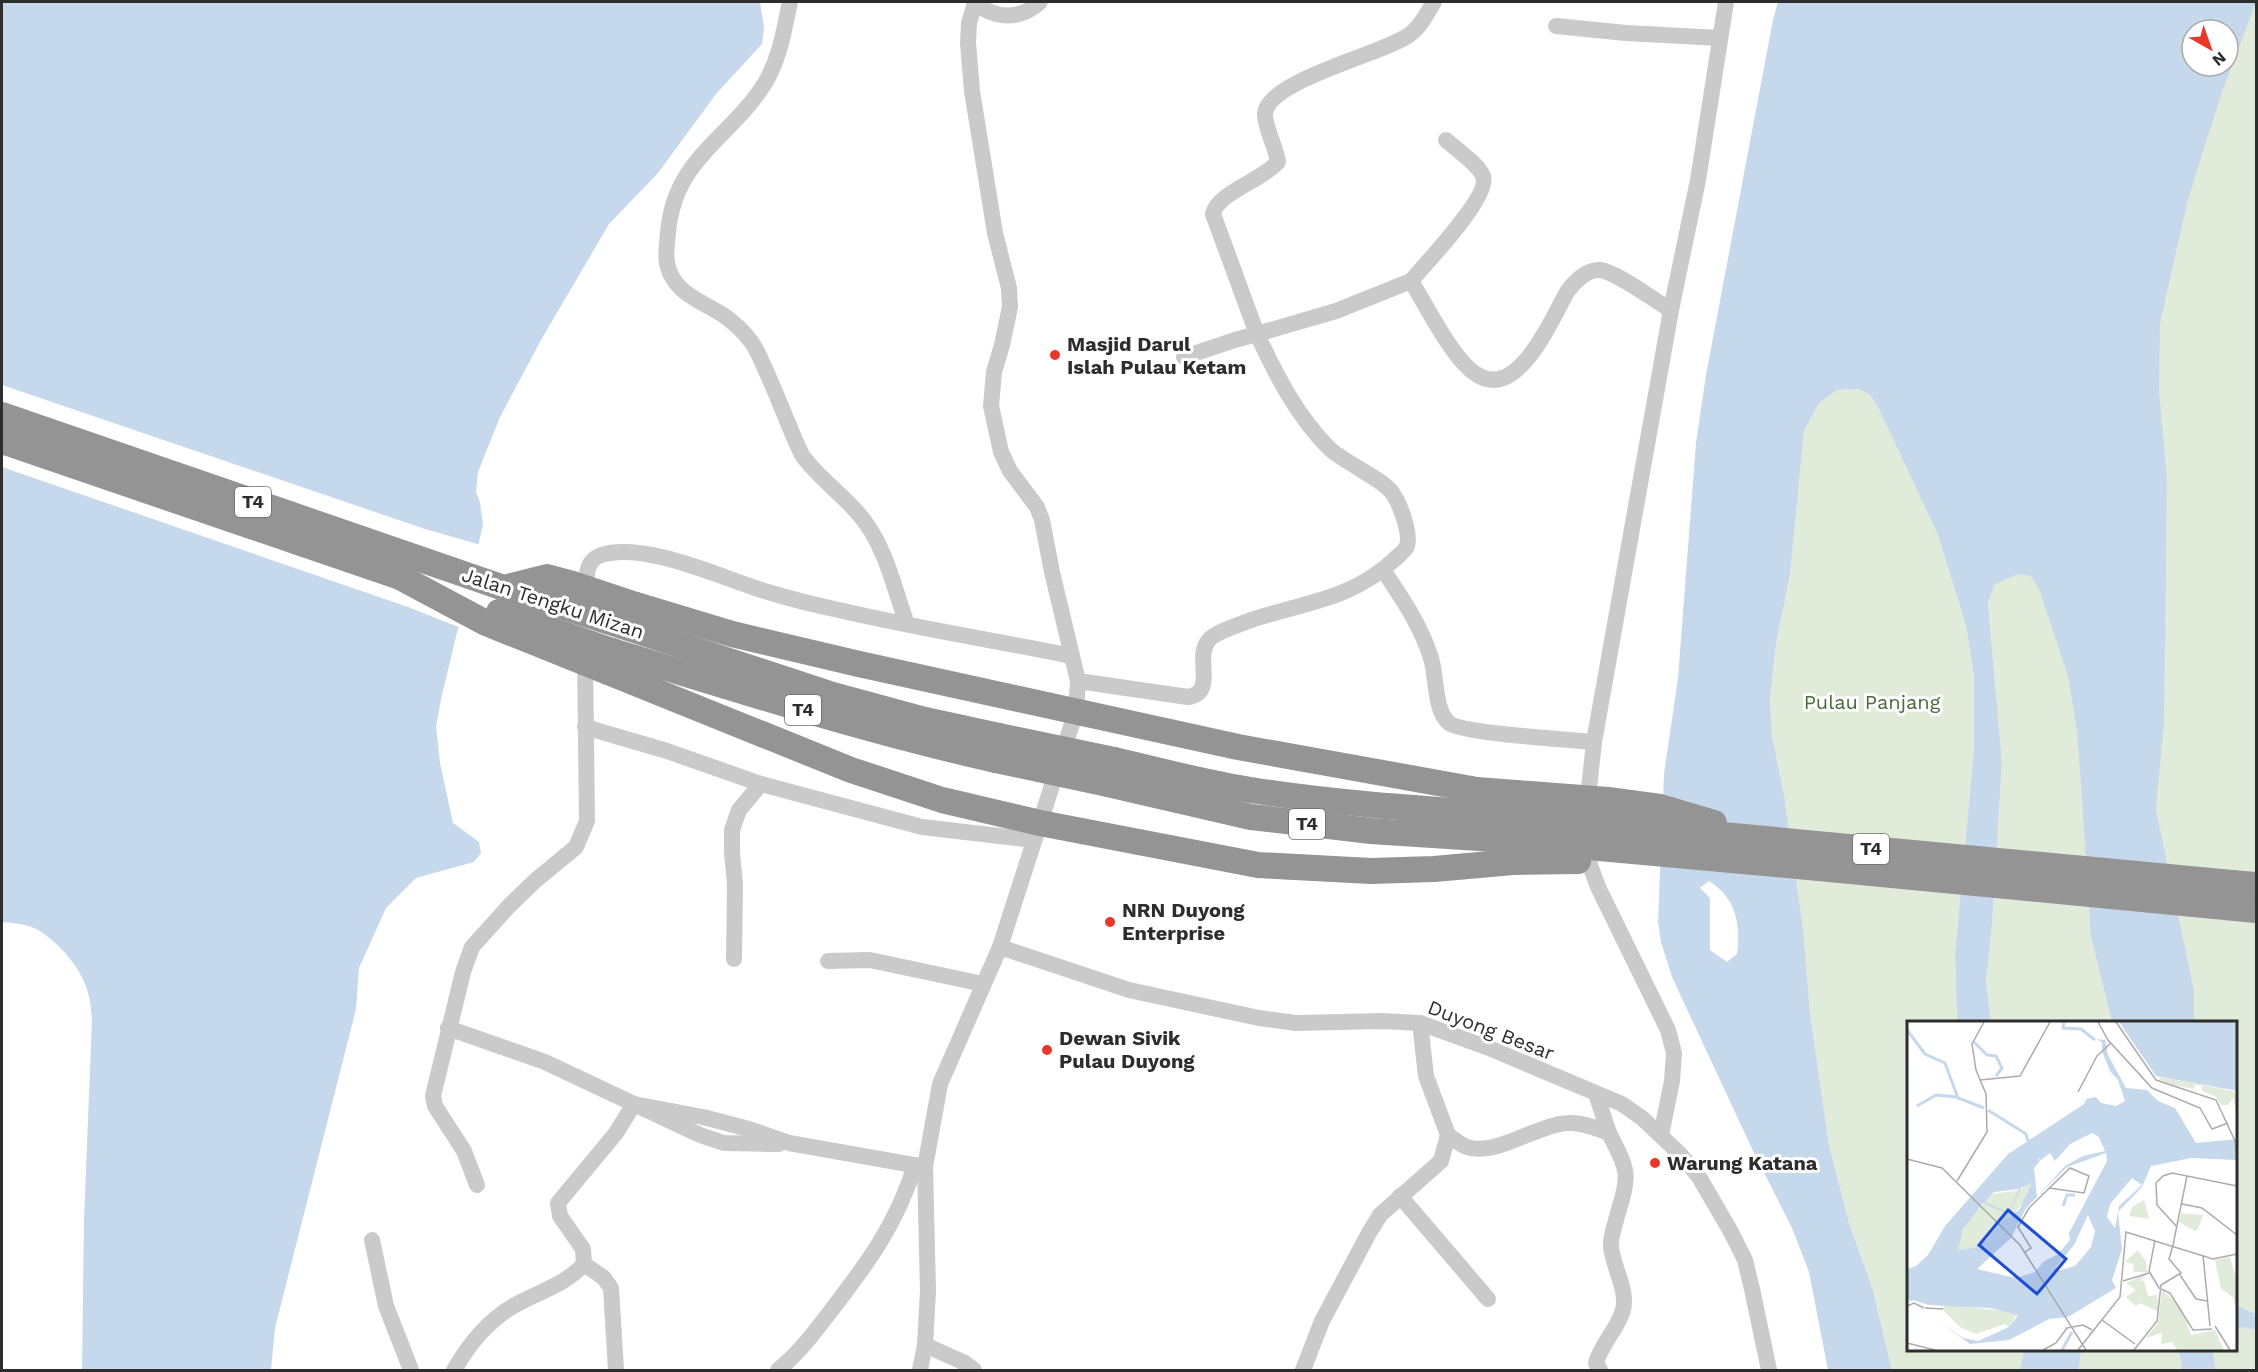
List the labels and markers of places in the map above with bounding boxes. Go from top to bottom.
place label: Masjid Darul Islah Pulau Ketam [1067,332,1246,379]
marker: Masjid Darul Islah Pulau Ketam [1048,348,1062,362]
place label: NRN Duyong Enterprise [1122,898,1245,945]
marker: NRN Duyong Enterprise [1103,915,1117,929]
place label: Dewan Sivik Pulau Duyong [1059,1026,1195,1073]
marker: Dewan Sivik Pulau Duyong [1040,1043,1054,1057]
place label: Warung Katana [1667,1151,1818,1175]
marker: Warung Katana [1648,1156,1662,1170]

